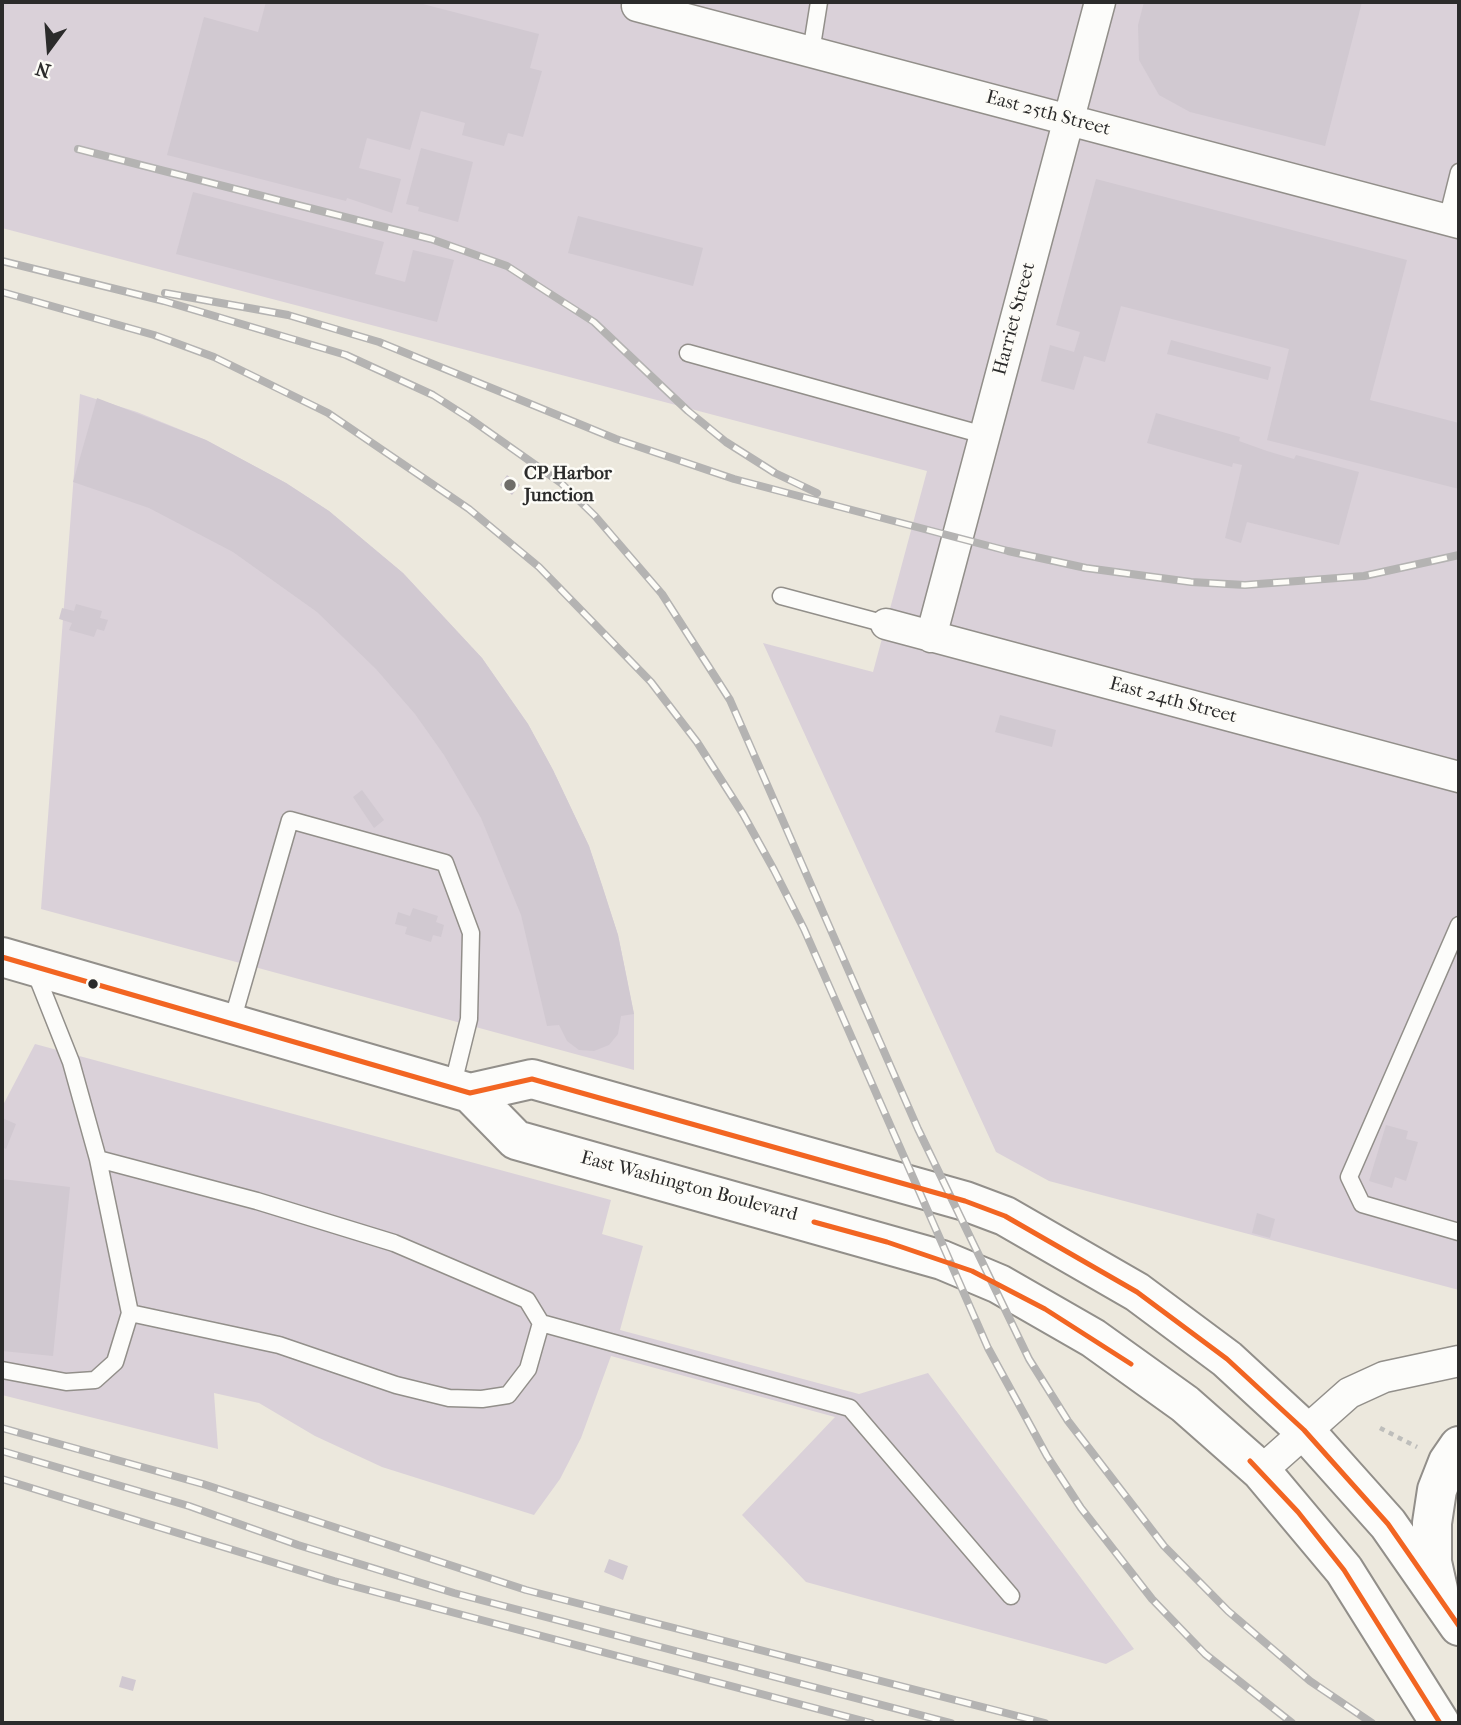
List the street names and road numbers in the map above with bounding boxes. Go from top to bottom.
street label: East 25th Street [983,86,1113,142]
street label: Harriet Street [989,260,1041,378]
street label: East 24th Street [1107,673,1239,729]
street label: East Washington Boulevard [578,1147,800,1227]

